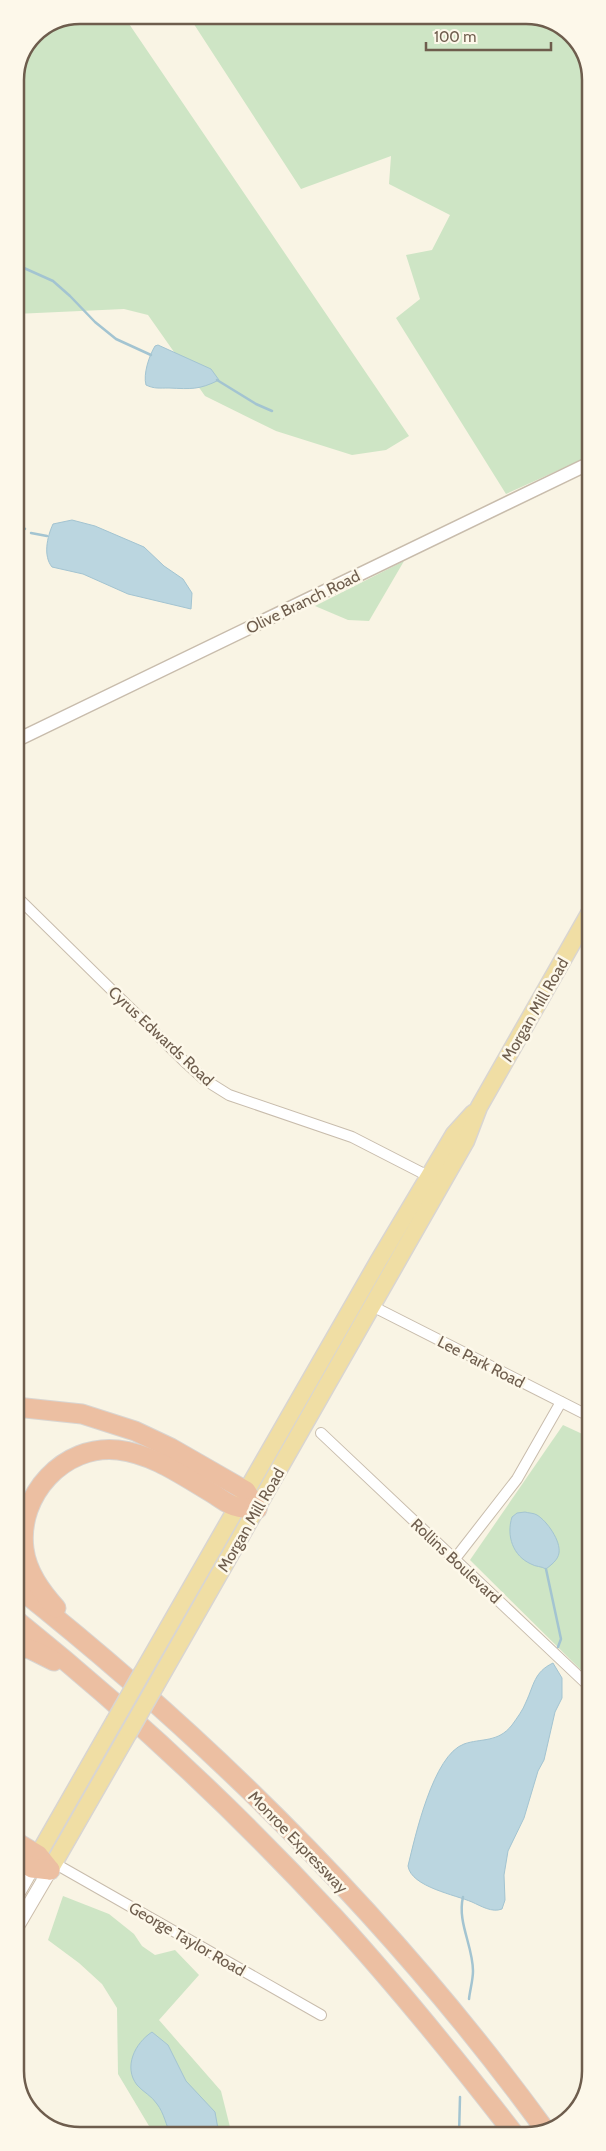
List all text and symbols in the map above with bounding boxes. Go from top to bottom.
scale bar [426,20,551,52]
text: 100 m [434,28,476,46]
street label: Olive Branch Road [243,566,363,638]
street label: Morgan Mill Road [498,955,572,1065]
street label: Cyrus Edwards Road [104,982,218,1090]
street label: Lee Park Road [434,1332,528,1392]
street label: Morgan Mill Road [214,1465,288,1575]
street label: Rollins Boulevard [407,1514,505,1608]
street label: Monroe Expressway [244,1787,352,1897]
street label: George Taylor Road [125,1898,249,1980]

